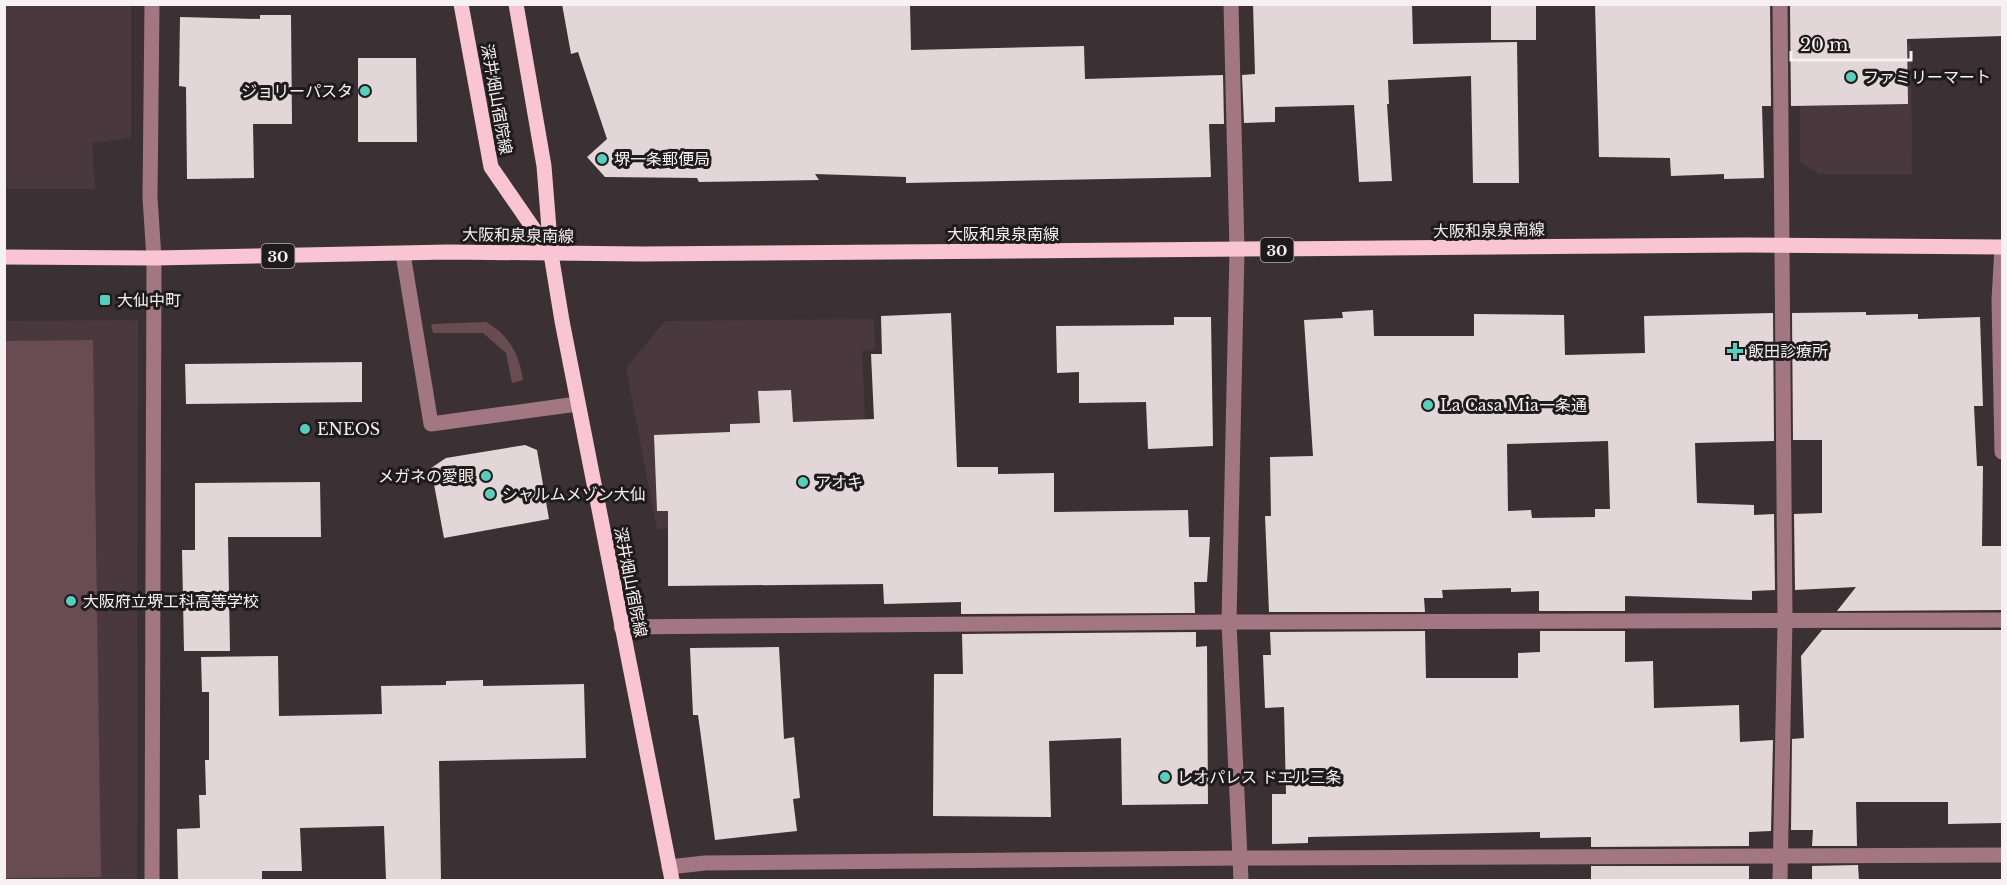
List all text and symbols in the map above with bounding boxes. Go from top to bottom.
scale bar [1791,24,1911,62]
text: 20 m [1800,34,1848,56]
street label: 深井畑山宿院線 [477,42,517,156]
place label: ファミリーマート [1863,67,1991,87]
marker: ファミリーマート [1844,70,1858,84]
place label: ジョリーパスタ [241,81,353,101]
marker: ジョリーパスタ [358,84,372,98]
place label: 堺一条郵便局 [614,149,710,169]
marker: 堺一条郵便局 [595,152,609,166]
street label: 大阪和泉泉南線 [1433,219,1545,241]
street label: 大阪和泉泉南線 [462,224,574,246]
street label: 大阪和泉泉南線 [947,224,1059,244]
road number: 30 [1260,238,1294,262]
road number: 30 [262,244,294,268]
place label: 大仙中町 [117,290,181,310]
marker: 大仙中町 [98,293,112,307]
place label: 飯田診療所 [1748,341,1828,361]
marker: 飯田診療所 [1726,342,1744,360]
place label: La Casa Mia一条通 [1440,395,1587,415]
marker: La Casa Mia一条通 [1421,398,1435,412]
place label: ENEOS [317,419,380,439]
marker: ENEOS [298,422,312,436]
place label: メガネの愛眼 [378,466,474,486]
marker: メガネの愛眼 [479,469,493,483]
place label: アオキ [815,472,863,492]
marker: アオキ [796,475,810,489]
place label: シャルムメゾン大仙 [502,484,646,504]
marker: シャルムメゾン大仙 [483,487,497,501]
street label: 深井畑山宿院線 [610,525,652,639]
place label: 大阪府立堺工科高等学校 [83,591,259,611]
marker: 大阪府立堺工科高等学校 [64,594,78,608]
place label: レオパレス ドエル三条 [1177,767,1342,787]
marker: レオパレス ドエル三条 [1158,770,1172,784]

